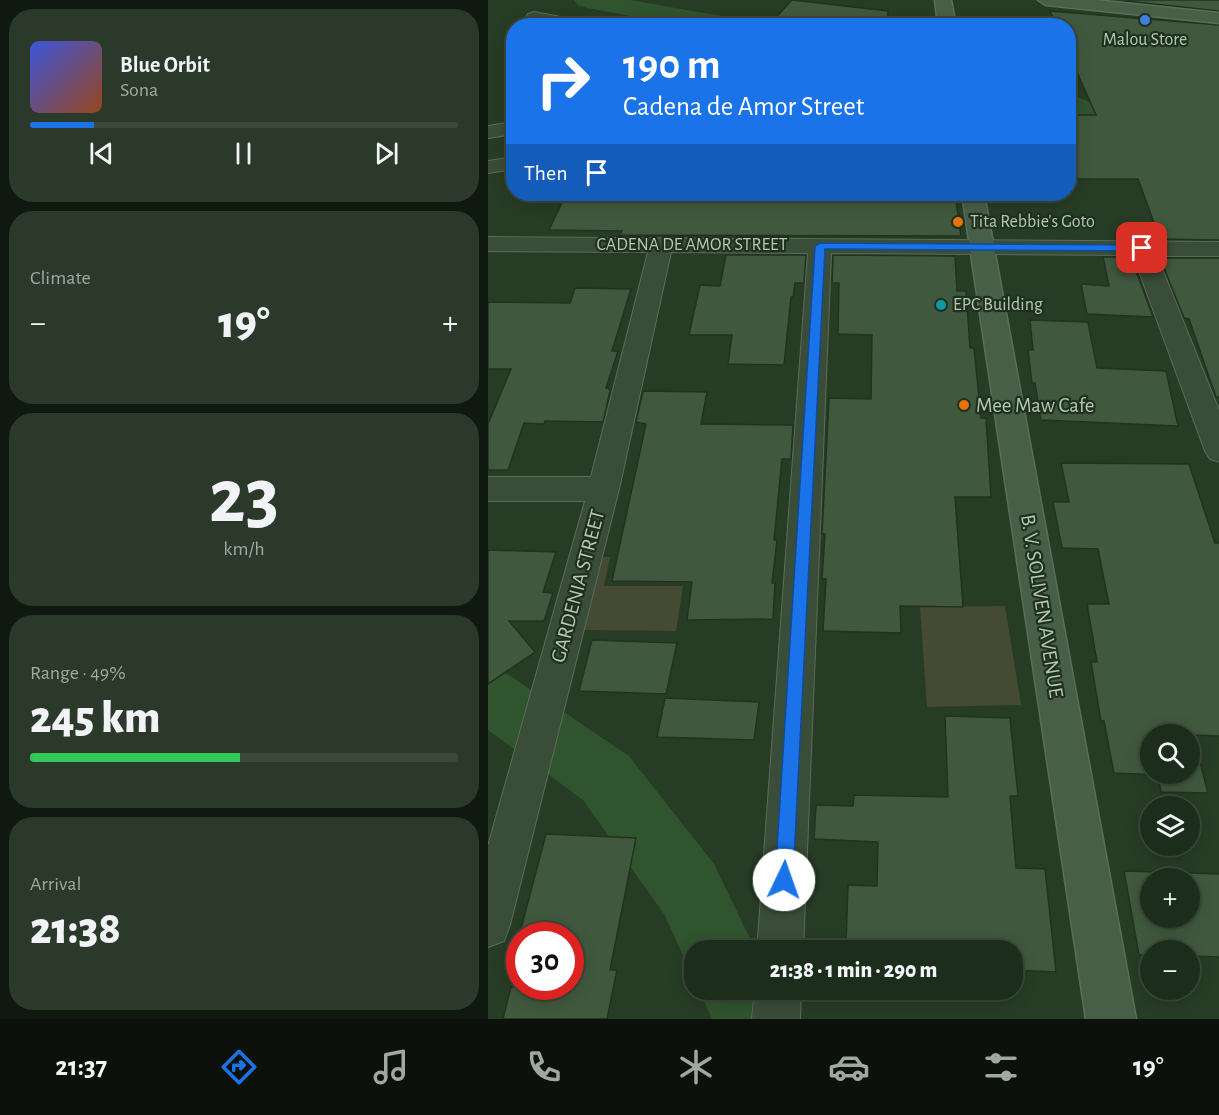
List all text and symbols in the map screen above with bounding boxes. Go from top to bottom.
marker: Malou Store [1138,13,1152,27]
place label: Malou Store [1103,31,1187,49]
icon: right [524,42,602,120]
text: 190 m [623,44,721,86]
text: Blue Orbit [120,54,210,76]
text: Sona [120,80,158,100]
text: Cadena de Amor Street [623,93,864,120]
icon: previous [85,137,118,170]
icon: pause [227,137,260,170]
icon: next [370,137,403,170]
icon: arrive [580,156,613,189]
text: Then [524,162,568,184]
place label: Tita Rebbie's Goto [970,213,1095,231]
marker: Tita Rebbie's Goto [951,215,965,229]
pin [1116,222,1167,273]
icon: arrive [1125,231,1158,264]
street label: CADENA DE AMOR STREET [596,236,788,254]
text: Climate [30,268,91,288]
place label: EPC Building [953,296,1043,314]
marker: EPC Building [934,298,948,312]
text: 19° [218,301,270,346]
text: − [30,307,46,340]
text: + [442,307,458,340]
place label: Mee Maw Cafe [976,395,1094,416]
marker: Mee Maw Cafe [957,398,971,412]
text: 23 [209,459,279,537]
street label: GARDENIA STREET [547,507,609,665]
street label: B. V. SOLIVEN AVENUE [1017,513,1067,699]
text: km/h [223,539,265,559]
text: Range · 49% [30,663,126,683]
text: 245 km [30,696,160,741]
map controls [1140,724,1200,1000]
button: search [1140,724,1200,784]
button: layers [1140,796,1200,856]
position arrow [752,848,816,912]
button: + [1140,868,1200,928]
text: Arrival [30,874,81,894]
text: 21:38 [30,907,121,952]
speed limit sign: 30 [506,922,584,1000]
button: − [1140,940,1200,1000]
text: 21:38 · 1 min · 290 m [770,959,937,981]
icon: directions [218,1046,260,1088]
icon: music [370,1046,412,1088]
icon: phone [523,1046,565,1088]
icon: climate [675,1046,717,1088]
icon: car [828,1046,870,1088]
icon: filters [980,1046,1022,1088]
text: 21:37 [55,1053,107,1080]
text: 19° [1133,1053,1164,1080]

